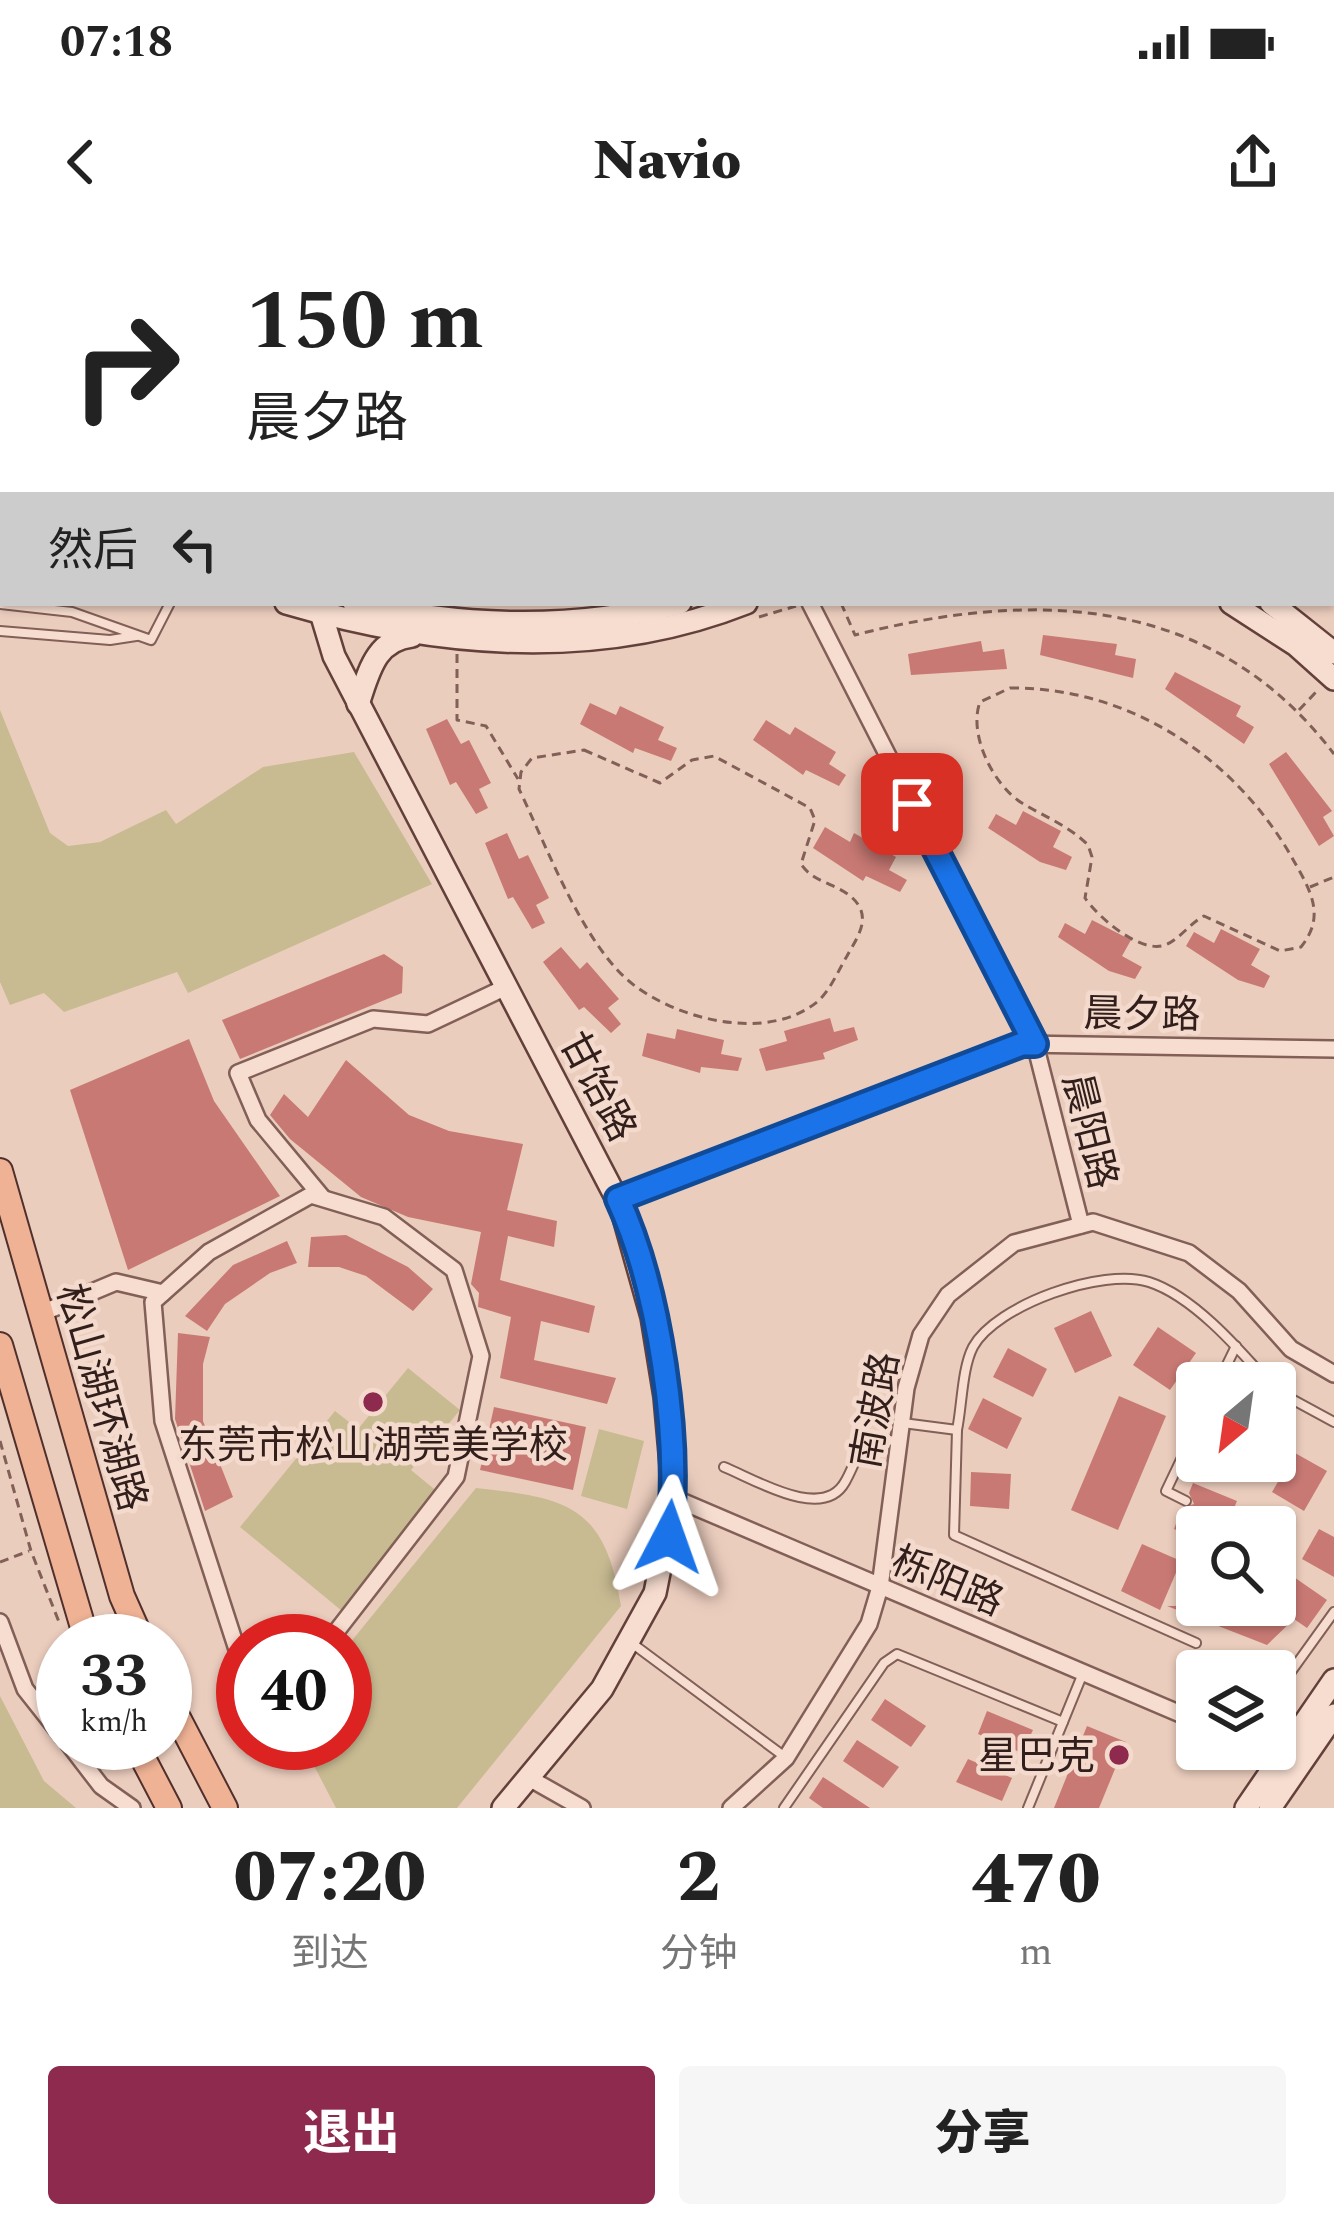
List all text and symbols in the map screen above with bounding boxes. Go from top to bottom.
text: 07:18 [60,8,173,77]
text: Navio [593,121,741,203]
icon: back [48,129,114,195]
icon: share [1220,129,1286,195]
text: 150 m [246,258,484,386]
icon: right [48,288,204,444]
text: 晨夕路 [246,379,408,461]
icon: left [162,516,228,582]
text: 然后 [48,517,138,586]
pin [861,753,963,855]
icon: arrive [879,771,945,837]
street label: 晨夕路 [1083,985,1201,1046]
street label: 甘饴路 [543,1022,650,1153]
street label: 晨阳路 [1046,1068,1131,1196]
street label: 松山湖环湖路 [40,1277,161,1518]
street label: 南波路 [837,1348,916,1473]
north arrow [1176,1362,1296,1482]
map controls [1176,1362,1296,1770]
marker: 东莞市松山湖莞美学校 [360,1389,386,1415]
place label: 东莞市松山湖莞美学校 [178,1417,568,1476]
position arrow [606,1474,732,1600]
button: search [1176,1506,1296,1626]
street label: 栎阳路 [882,1532,1012,1632]
speed limit sign: 40 [216,1614,372,1770]
text: 33 [80,1631,148,1723]
button: layers [1176,1650,1296,1770]
text: km/h [80,1699,148,1745]
place label: 星巴克 [978,1728,1095,1787]
marker: 星巴克 [1106,1742,1132,1768]
text: 07:20 [233,1824,426,1933]
text: 2 [677,1824,720,1933]
text: 470 [971,1826,1101,1935]
text: m [1019,1923,1053,1982]
text: 到达 [291,1925,369,1984]
text: 分钟 [660,1925,738,1984]
button: 退出 [48,2066,655,2204]
button: 分享 [679,2066,1286,2204]

